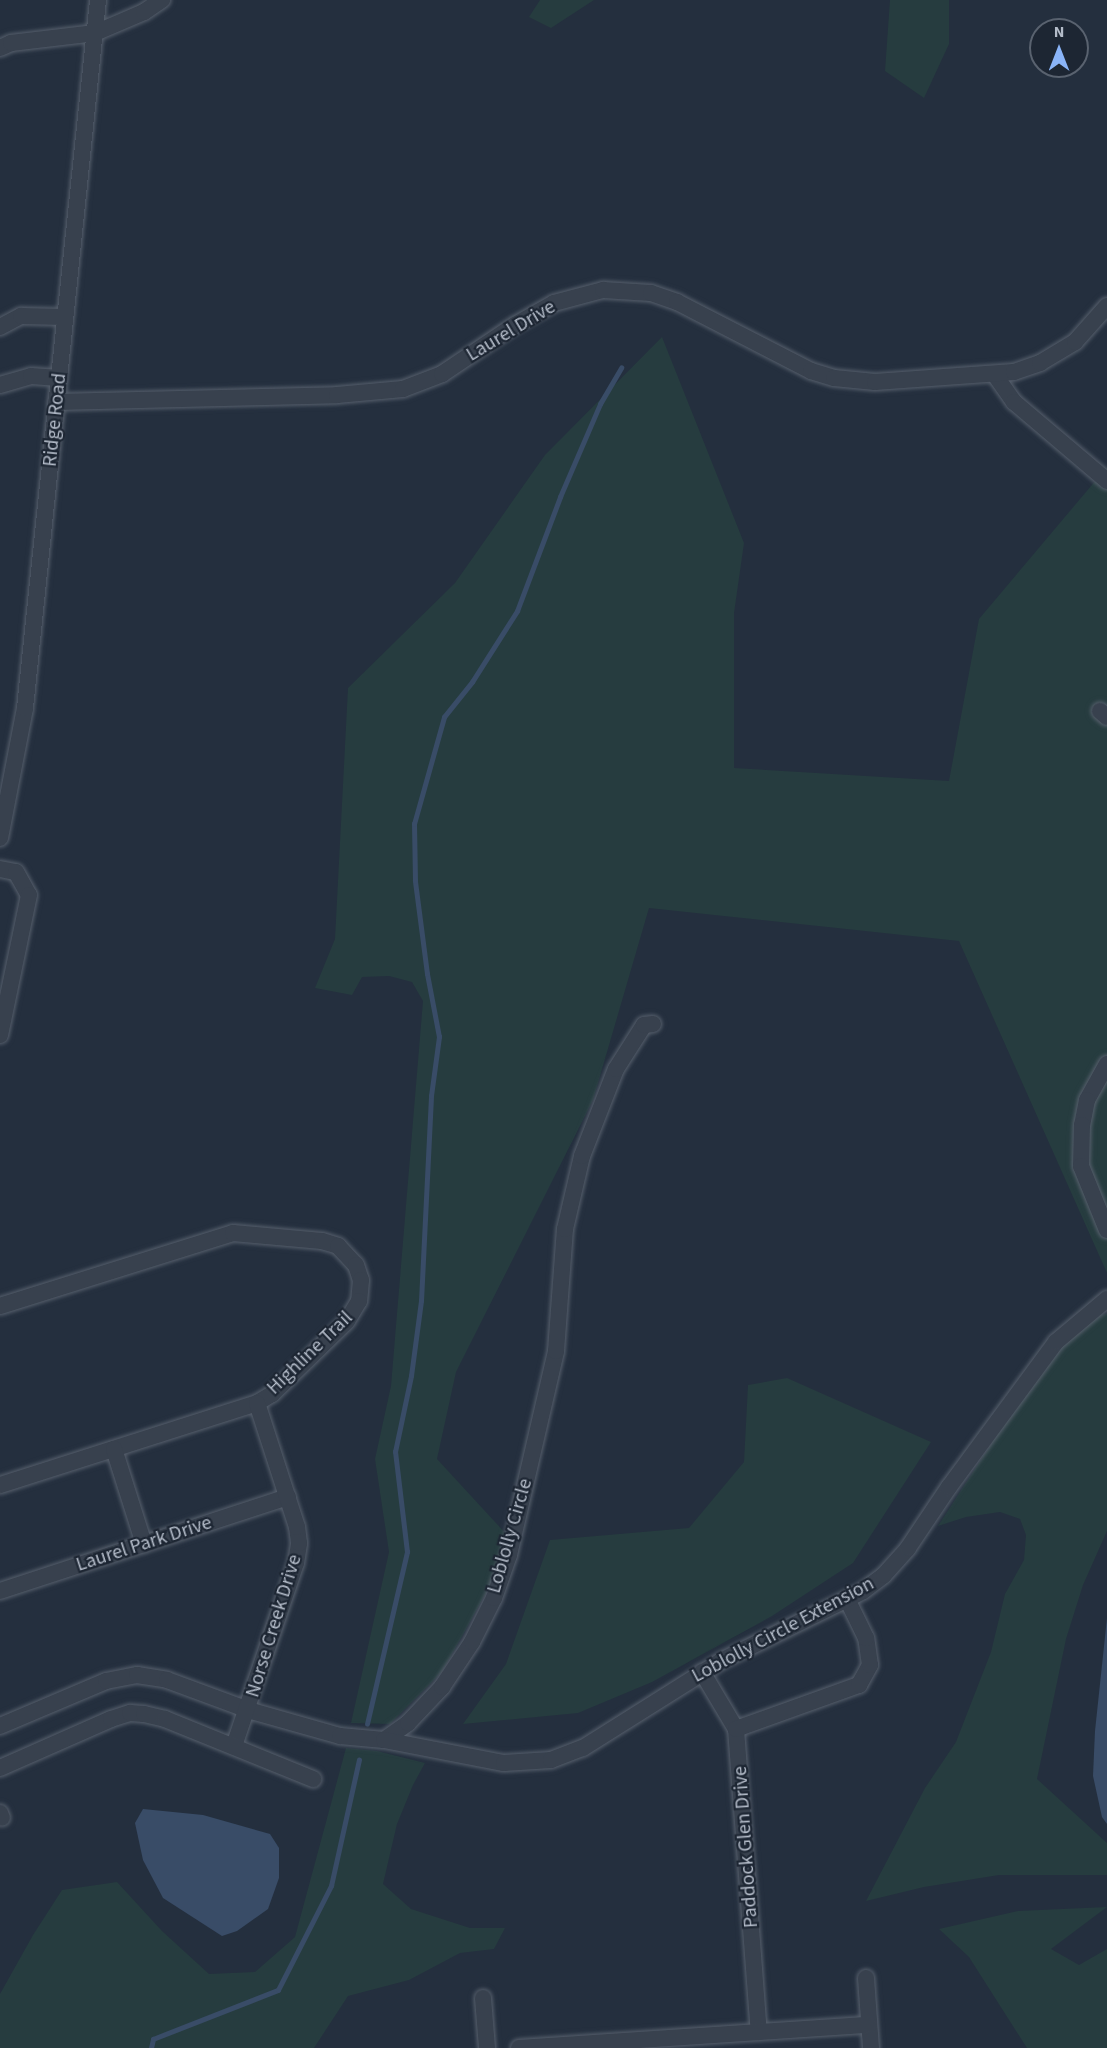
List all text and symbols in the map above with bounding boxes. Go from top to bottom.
north arrow [1029,18,1089,78]
text: N [1054,21,1064,43]
street label: Laurel Drive [462,295,560,367]
street label: Ridge Road [38,372,72,468]
street label: Highline Trail [262,1306,358,1400]
street label: Loblolly Circle [482,1476,538,1596]
street label: Laurel Park Drive [73,1511,215,1577]
street label: Norse Creek Drive [241,1552,307,1700]
street label: Loblolly Circle Extension [688,1572,878,1688]
street label: Paddock Glen Drive [728,1765,764,1929]

